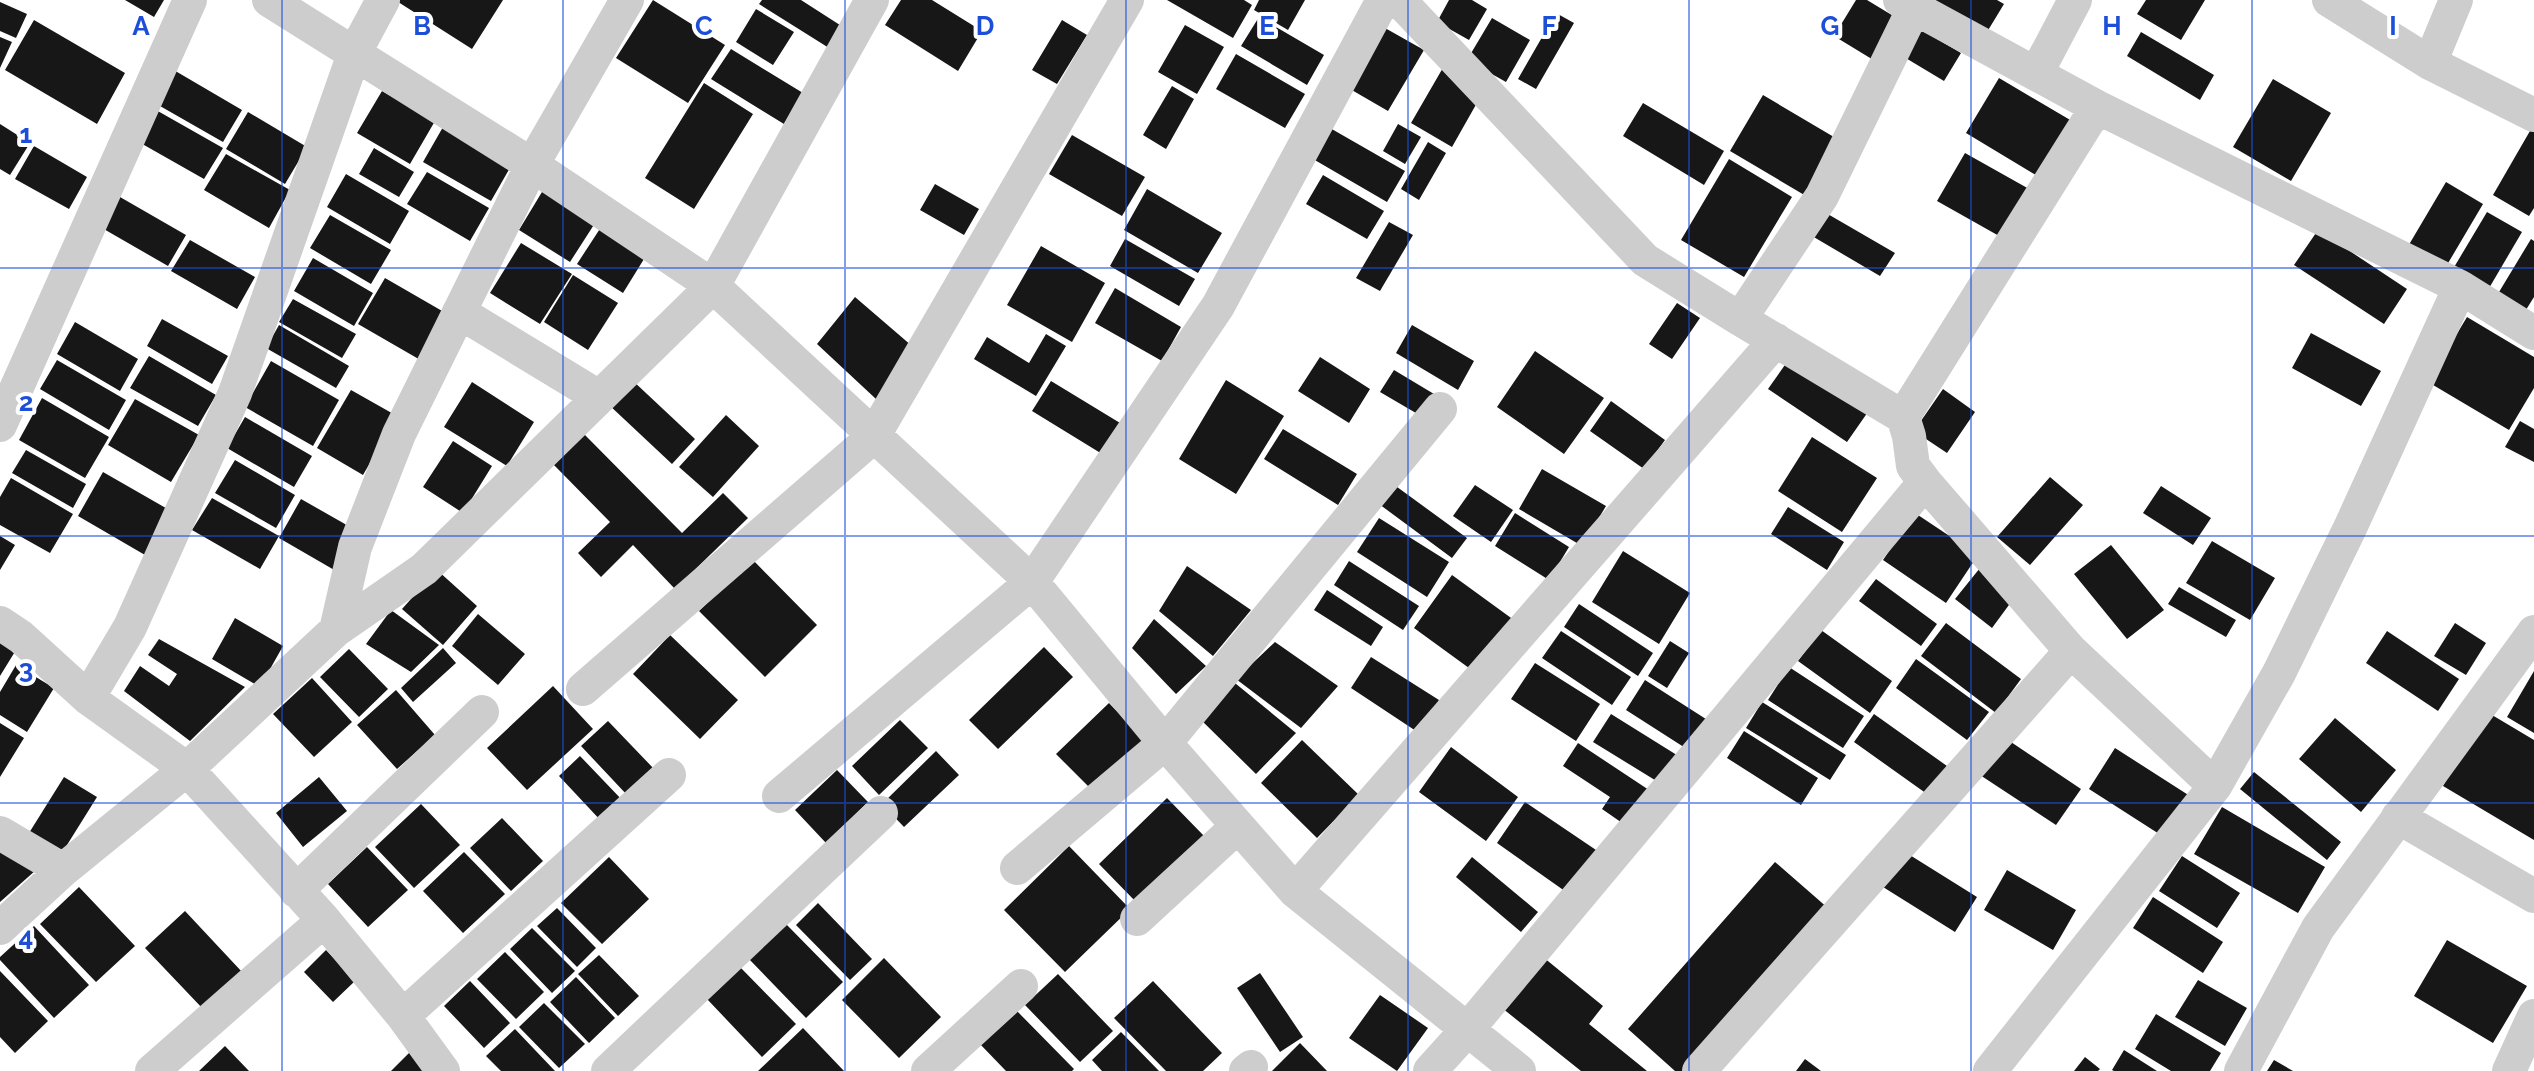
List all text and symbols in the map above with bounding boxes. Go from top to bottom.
text: A [132,11,150,41]
text: B [413,11,431,41]
text: C [695,11,713,41]
text: D [976,11,994,41]
text: E [1259,11,1275,41]
text: F [1542,11,1557,41]
text: G [1821,11,1839,41]
text: H [2102,11,2122,41]
text: I [2389,11,2397,41]
text: 1 [20,119,33,149]
text: 2 [19,387,33,417]
text: 3 [19,654,33,684]
text: 4 [19,922,33,952]

